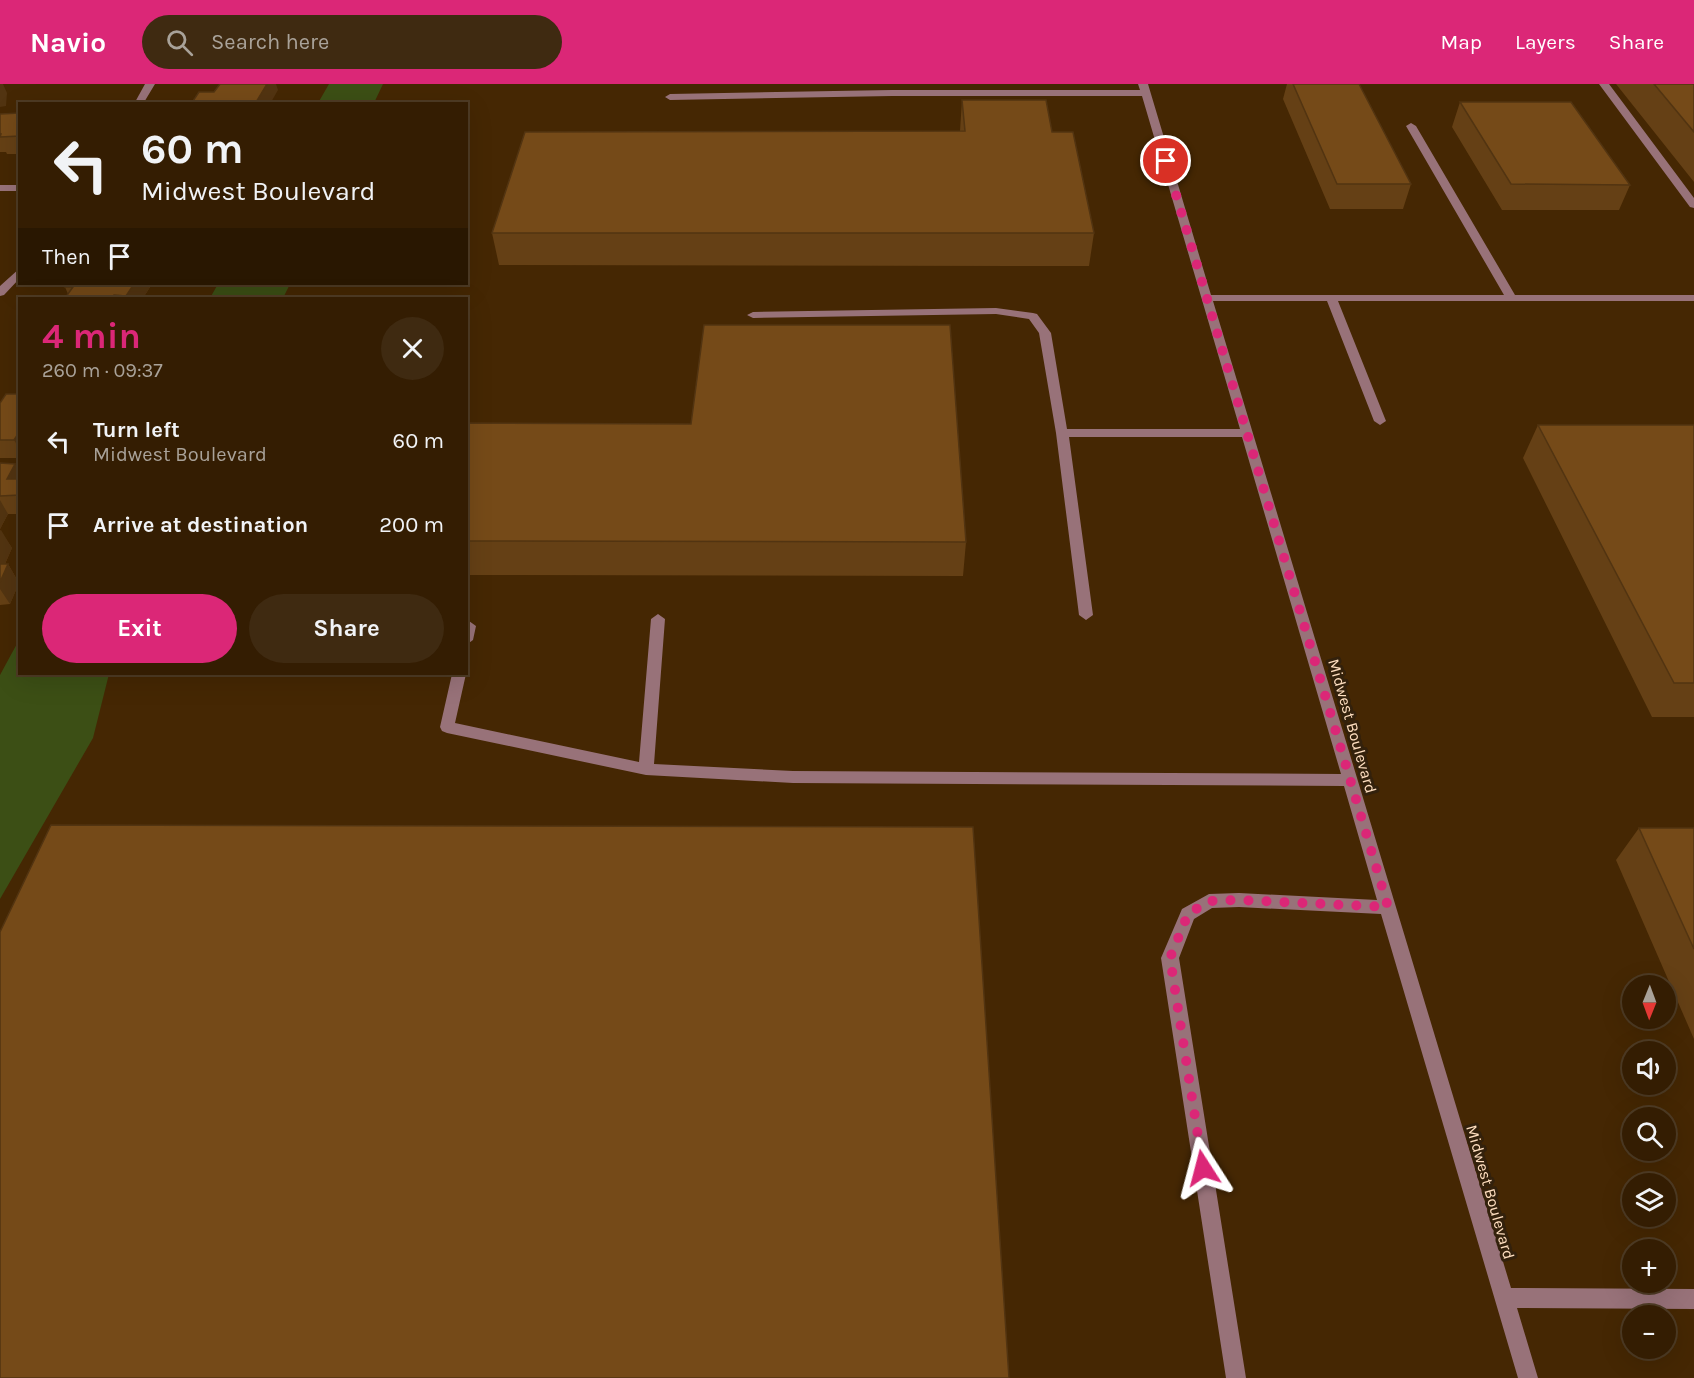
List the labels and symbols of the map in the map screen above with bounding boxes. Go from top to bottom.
pin [1140,135,1191,186]
street label: Midwest Boulevard [1324,657,1381,796]
north arrow [1622,975,1676,1029]
street label: Midwest Boulevard [1462,1123,1519,1262]
position arrow [1171,1136,1235,1200]

